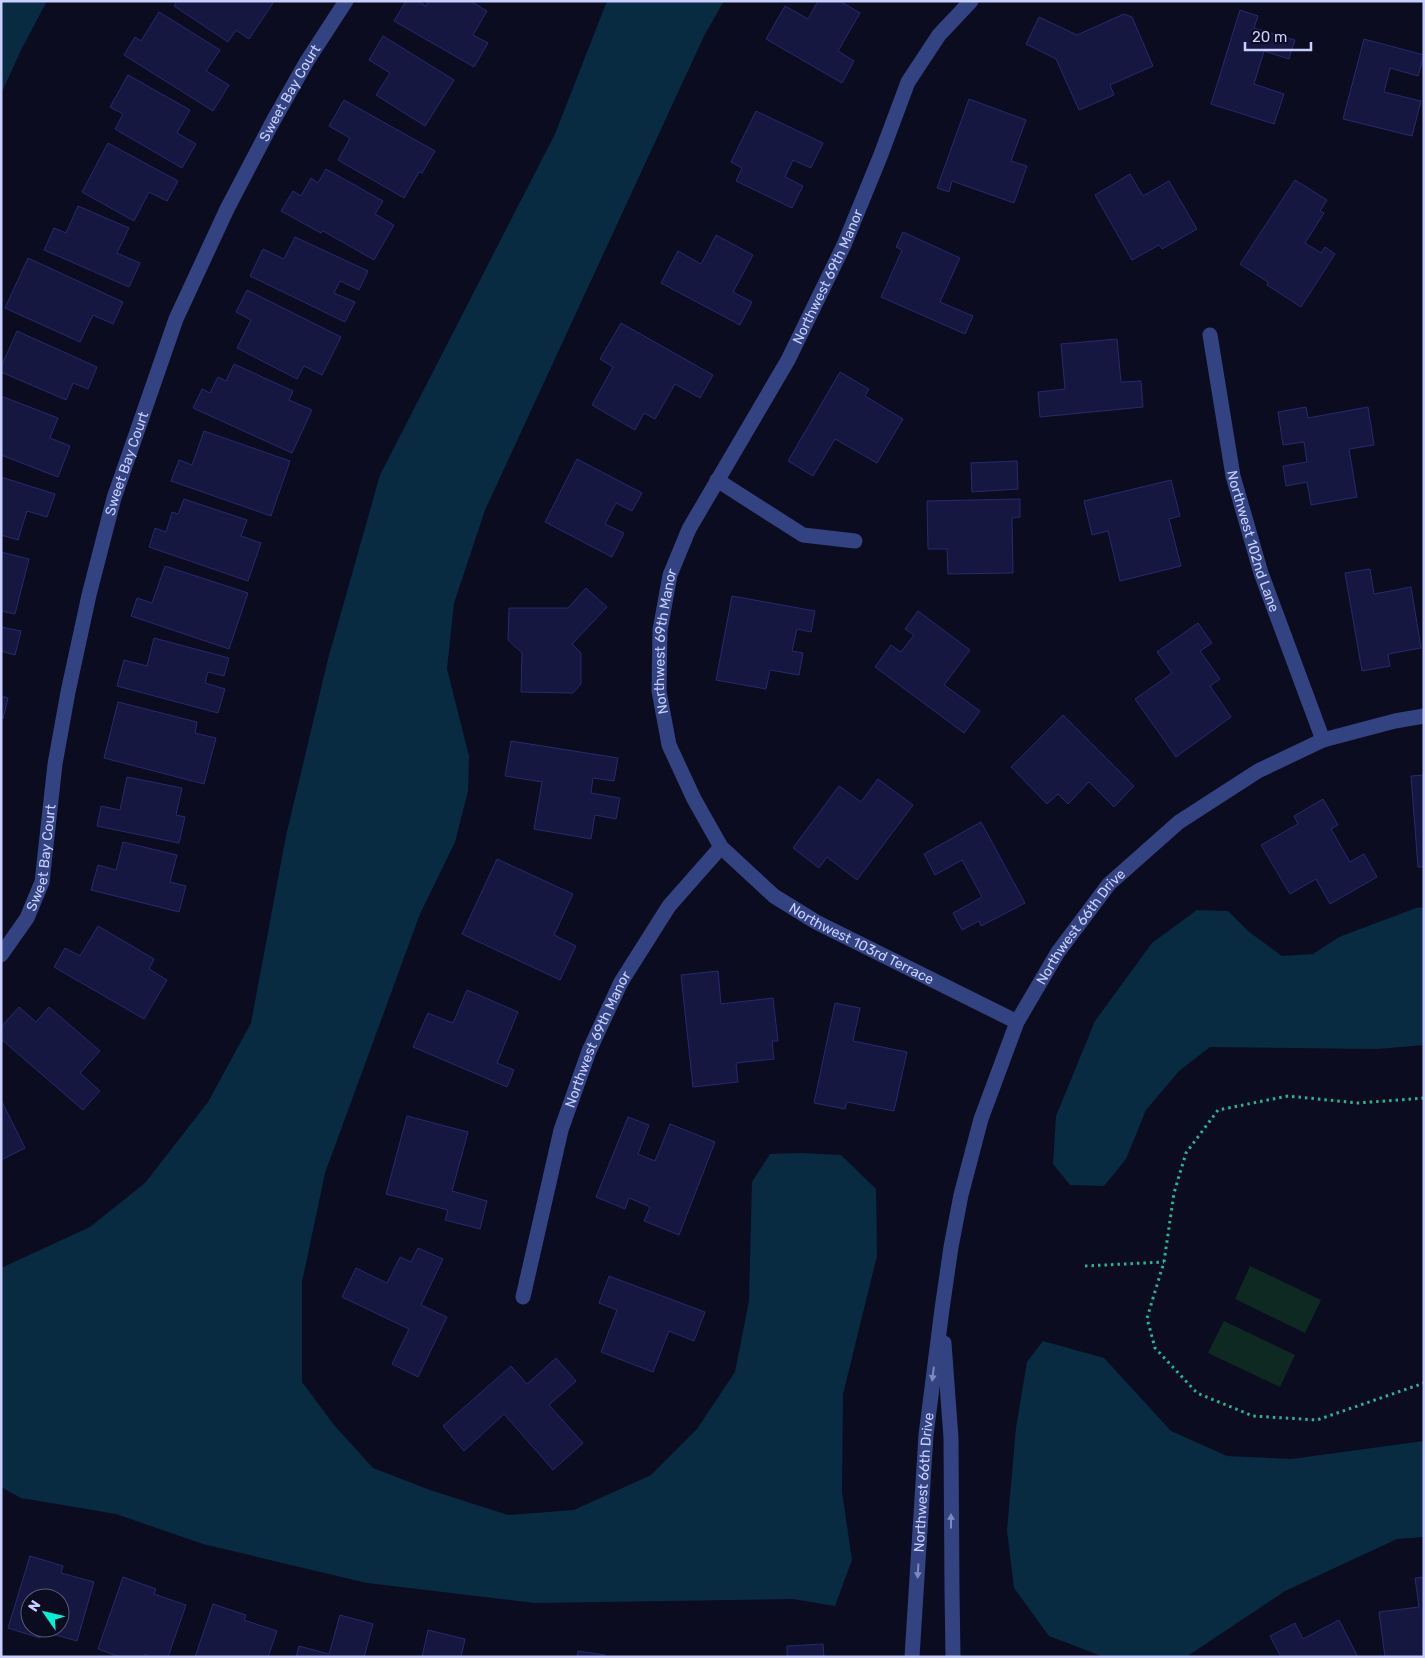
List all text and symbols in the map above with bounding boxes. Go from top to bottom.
scale bar [1245,20,1311,52]
text: 20 m [1252,28,1287,46]
street label: Sweet Bay Court [255,41,324,144]
street label: Northwest 69th Manor [789,206,866,347]
street label: Sweet Bay Court [101,409,152,517]
street label: Northwest 102nd Lane [1224,469,1283,614]
street label: Northwest 69th Manor [650,565,681,716]
street label: Sweet Bay Court [22,803,59,913]
street label: Northwest 66th Drive [1032,865,1129,988]
street label: Northwest 103rd Terrace [786,899,937,988]
street label: Northwest 69th Manor [561,967,635,1110]
one-way arrow [929,1367,937,1383]
street label: Northwest 66th Drive [910,1411,937,1553]
one-way arrow [947,1512,955,1528]
one-way arrow [913,1563,921,1579]
north arrow [20,1588,70,1638]
text: N [25,1597,45,1615]

